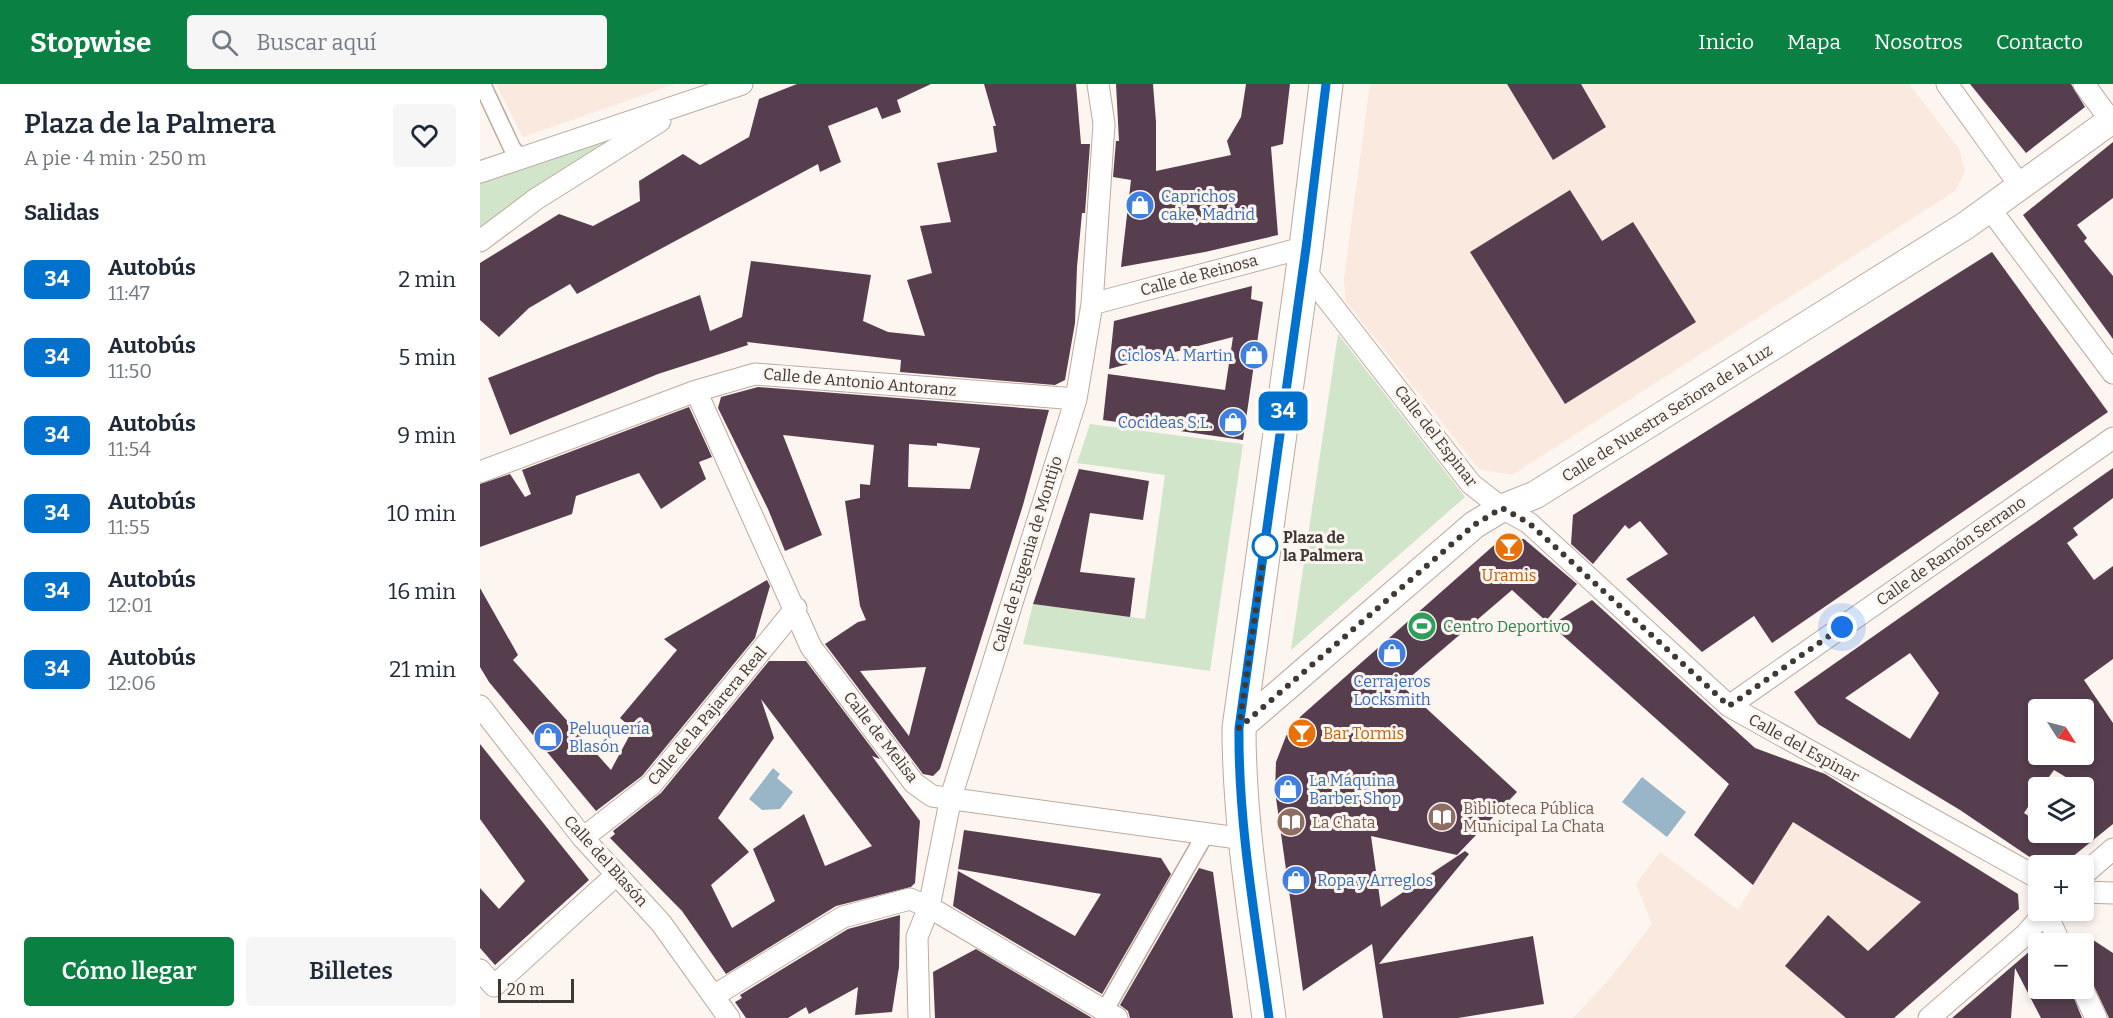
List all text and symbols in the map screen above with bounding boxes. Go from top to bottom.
search box [187,15,607,69]
text: Stopwise [30,26,151,59]
icon: search [208,26,241,59]
text: Buscar aquí [256,29,376,56]
text: Inicio [1698,29,1754,55]
text: Mapa [1787,29,1841,55]
text: Nosotros [1874,29,1963,55]
text: Contacto [1996,29,2083,55]
button: heart [393,104,456,167]
text: Plaza de la Palmera [24,107,276,140]
text: A pie · 4 min · 250 m [24,146,206,170]
place label: Caprichos cake, Madrid [1161,187,1256,224]
shop icon: Caprichos cake, Madrid [1124,189,1156,221]
text: Salidas [24,199,99,226]
street label: Calle de Reinosa [1138,250,1260,300]
text: Autobús [108,254,196,281]
text: 34 [45,266,69,292]
text: 2 min [398,266,456,293]
text: 11:47 [108,281,150,305]
text: Autobús [108,332,196,359]
shop icon: Ciclos A. Martin [1238,339,1270,371]
street label: Calle de Nuestra Señora de la Luz [1558,340,1776,486]
text: 34 [45,344,69,370]
text: 5 min [398,344,456,371]
place label: Ciclos A. Martin [1117,346,1233,365]
text: 11:50 [108,359,152,383]
street label: Calle de Antonio Antoranz [763,364,958,400]
street label: Calle del Espinar [1390,381,1482,491]
line badge: 34 [1256,392,1310,430]
text: 34 [1271,398,1295,424]
shop icon: Cocideas S.L. [1217,406,1249,438]
text: Autobús [108,410,196,437]
place label: Cocideas S.L. [1118,413,1212,432]
text: 34 [45,422,69,448]
text: 9 min [397,422,456,449]
text: 11:54 [108,437,151,461]
street label: Calle de Eugenia de Montijo [988,454,1066,654]
text: Autobús [108,488,196,515]
street label: Calle de Ramón Serrano [1873,492,2029,610]
text: 34 [45,500,69,526]
text: 10 min [387,500,456,527]
text: 11:55 [108,515,150,539]
place label: Plaza de la Palmera [1283,528,1363,565]
bar icon: Uramis [1493,531,1525,563]
marker: Plaza de la Palmera [1252,533,1278,559]
text: Autobús [108,566,196,593]
place label: Uramis [1482,566,1536,585]
text: 34 [45,578,69,604]
text: 16 min [388,578,456,605]
text: 12:01 [108,593,152,617]
sports icon: Centro Deportivo [1406,610,1438,642]
your location [1827,612,1857,642]
place label: Centro Deportivo [1443,617,1570,636]
shop icon: Cerrajeros Locksmith [1376,637,1408,669]
street label: Calle de la Pajarera Real [643,643,771,789]
text: Autobús [108,644,196,671]
text: 34 [45,656,69,682]
text: 21 min [389,656,456,683]
text: 12:06 [108,671,156,695]
place label: Cerrajeros Locksmith [1353,672,1431,709]
street label: Calle de Melisa [840,688,922,786]
north arrow [2028,699,2094,765]
map controls [2028,699,2094,999]
street label: Calle del Espinar [1745,710,1863,786]
bar icon: Bar Tormis [1286,717,1318,749]
place label: Peluquería Blasón [569,719,650,756]
shop icon: Peluquería Blasón [532,721,564,753]
place label: Bar Tormis [1323,724,1404,743]
place label: La Máquina Barber Shop [1309,771,1401,808]
shop icon: La Máquina Barber Shop [1272,773,1304,805]
button: layers [2028,777,2094,843]
place label: Biblioteca Pública Municipal La Chata [1463,799,1605,836]
library icon: Biblioteca Pública Municipal La Chata [1426,801,1458,833]
library icon: La Chata [1275,806,1307,838]
street label: Calle del Blasón [560,811,652,911]
place label: La Chata [1312,813,1376,832]
button: + [2028,855,2094,921]
shop icon: Ropa y Arreglos [1280,864,1312,896]
place label: Ropa y Arreglos [1317,871,1433,890]
button: − [2028,933,2094,999]
button: Cómo llegar [24,937,234,1006]
button: Billetes [246,937,456,1006]
scale bar [498,976,574,1004]
text: 20 m [507,980,544,999]

